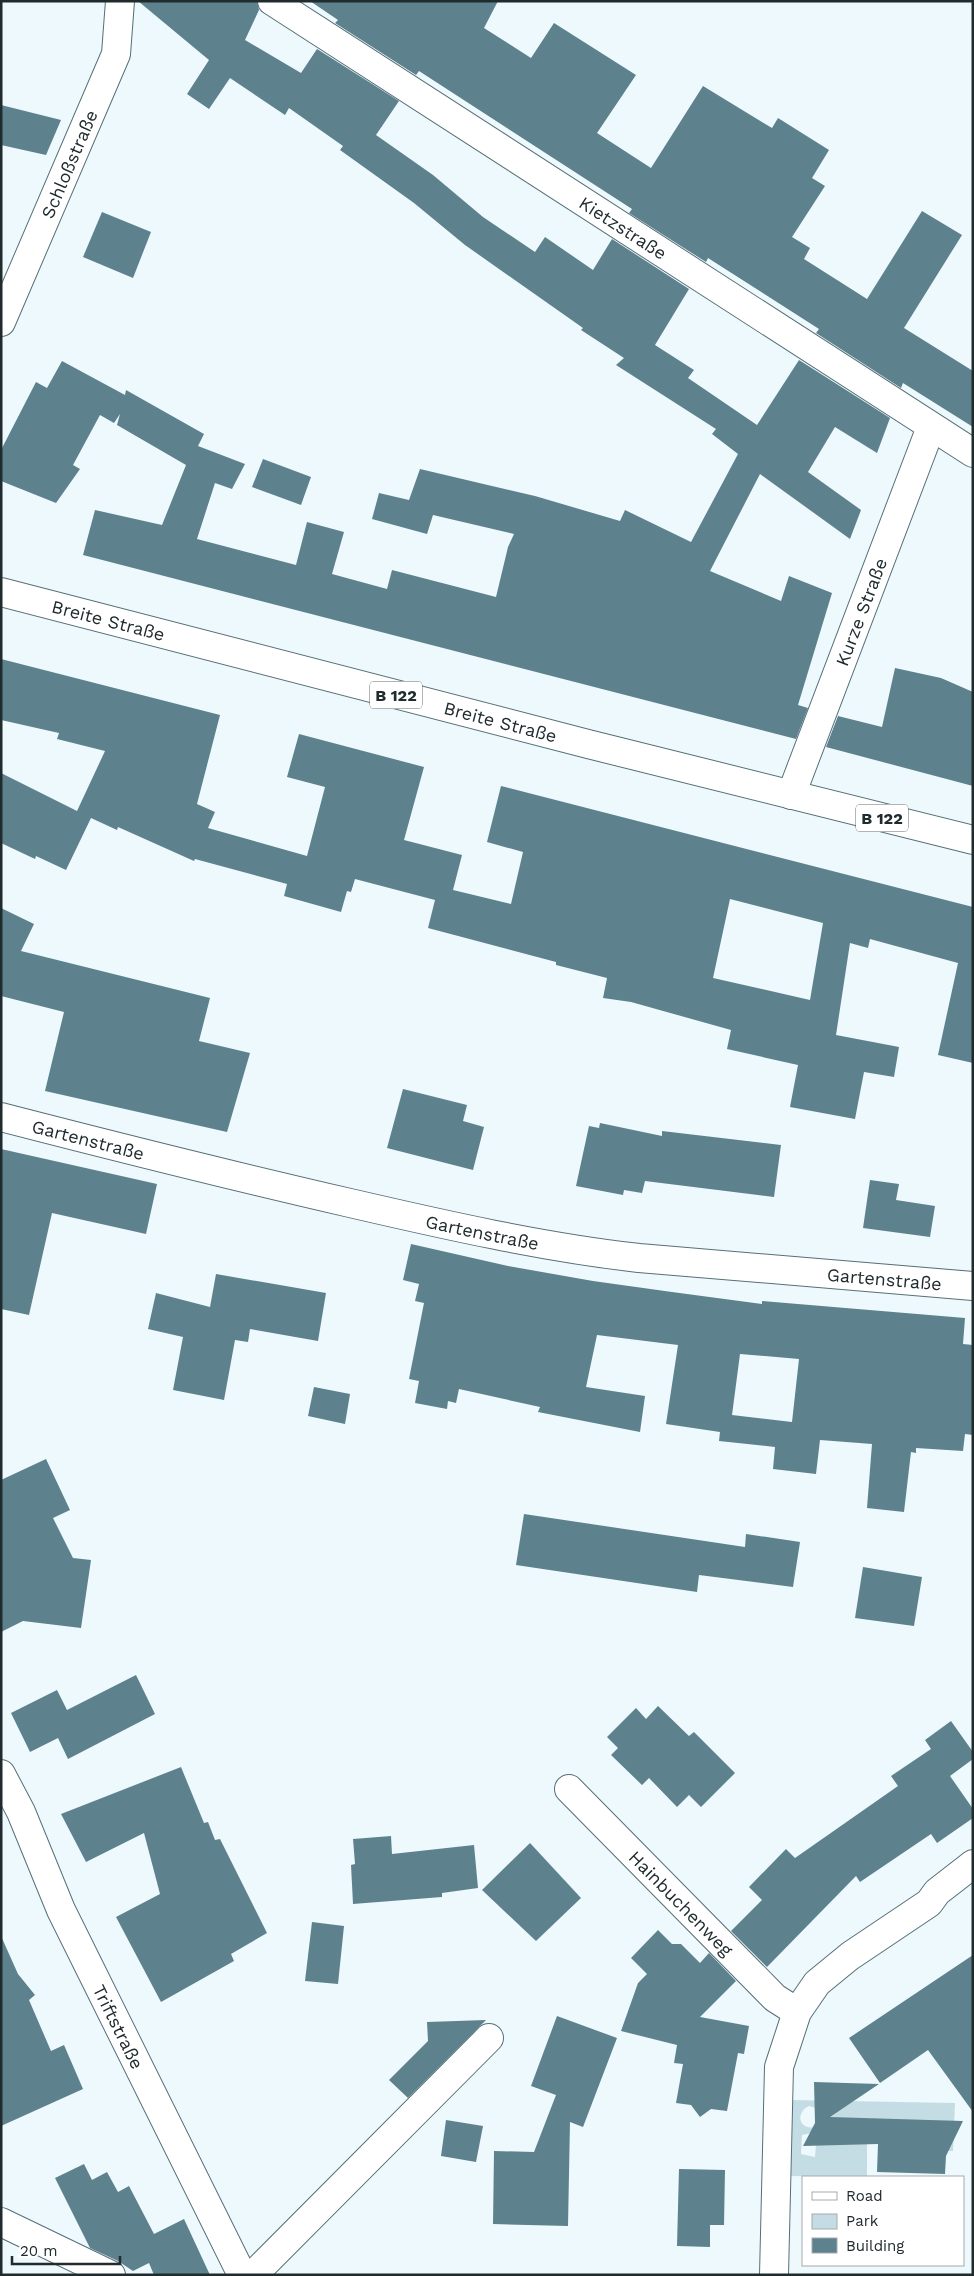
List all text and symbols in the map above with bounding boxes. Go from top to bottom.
street label: Schloßstraße [36,106,101,221]
street label: Kietzstraße [576,192,671,263]
street label: Kurze Straße [831,555,891,669]
street label: Breite Straße [50,595,167,645]
road number: B 122 [370,682,422,708]
street label: Breite Straße [442,697,559,746]
road number: B 122 [856,804,908,831]
street label: Gartenstraße [30,1115,146,1164]
street label: Gartenstraße [424,1210,541,1254]
street label: Gartenstraße [826,1263,943,1294]
street label: Hainbuchenweg [625,1846,738,1960]
street label: Triftstraße [89,1981,149,2072]
legend [802,2176,964,2266]
text: Road [846,2187,883,2205]
text: Park [846,2212,879,2230]
scale bar [12,2234,120,2266]
text: Building [846,2237,904,2255]
text: 20 m [20,2242,58,2260]

